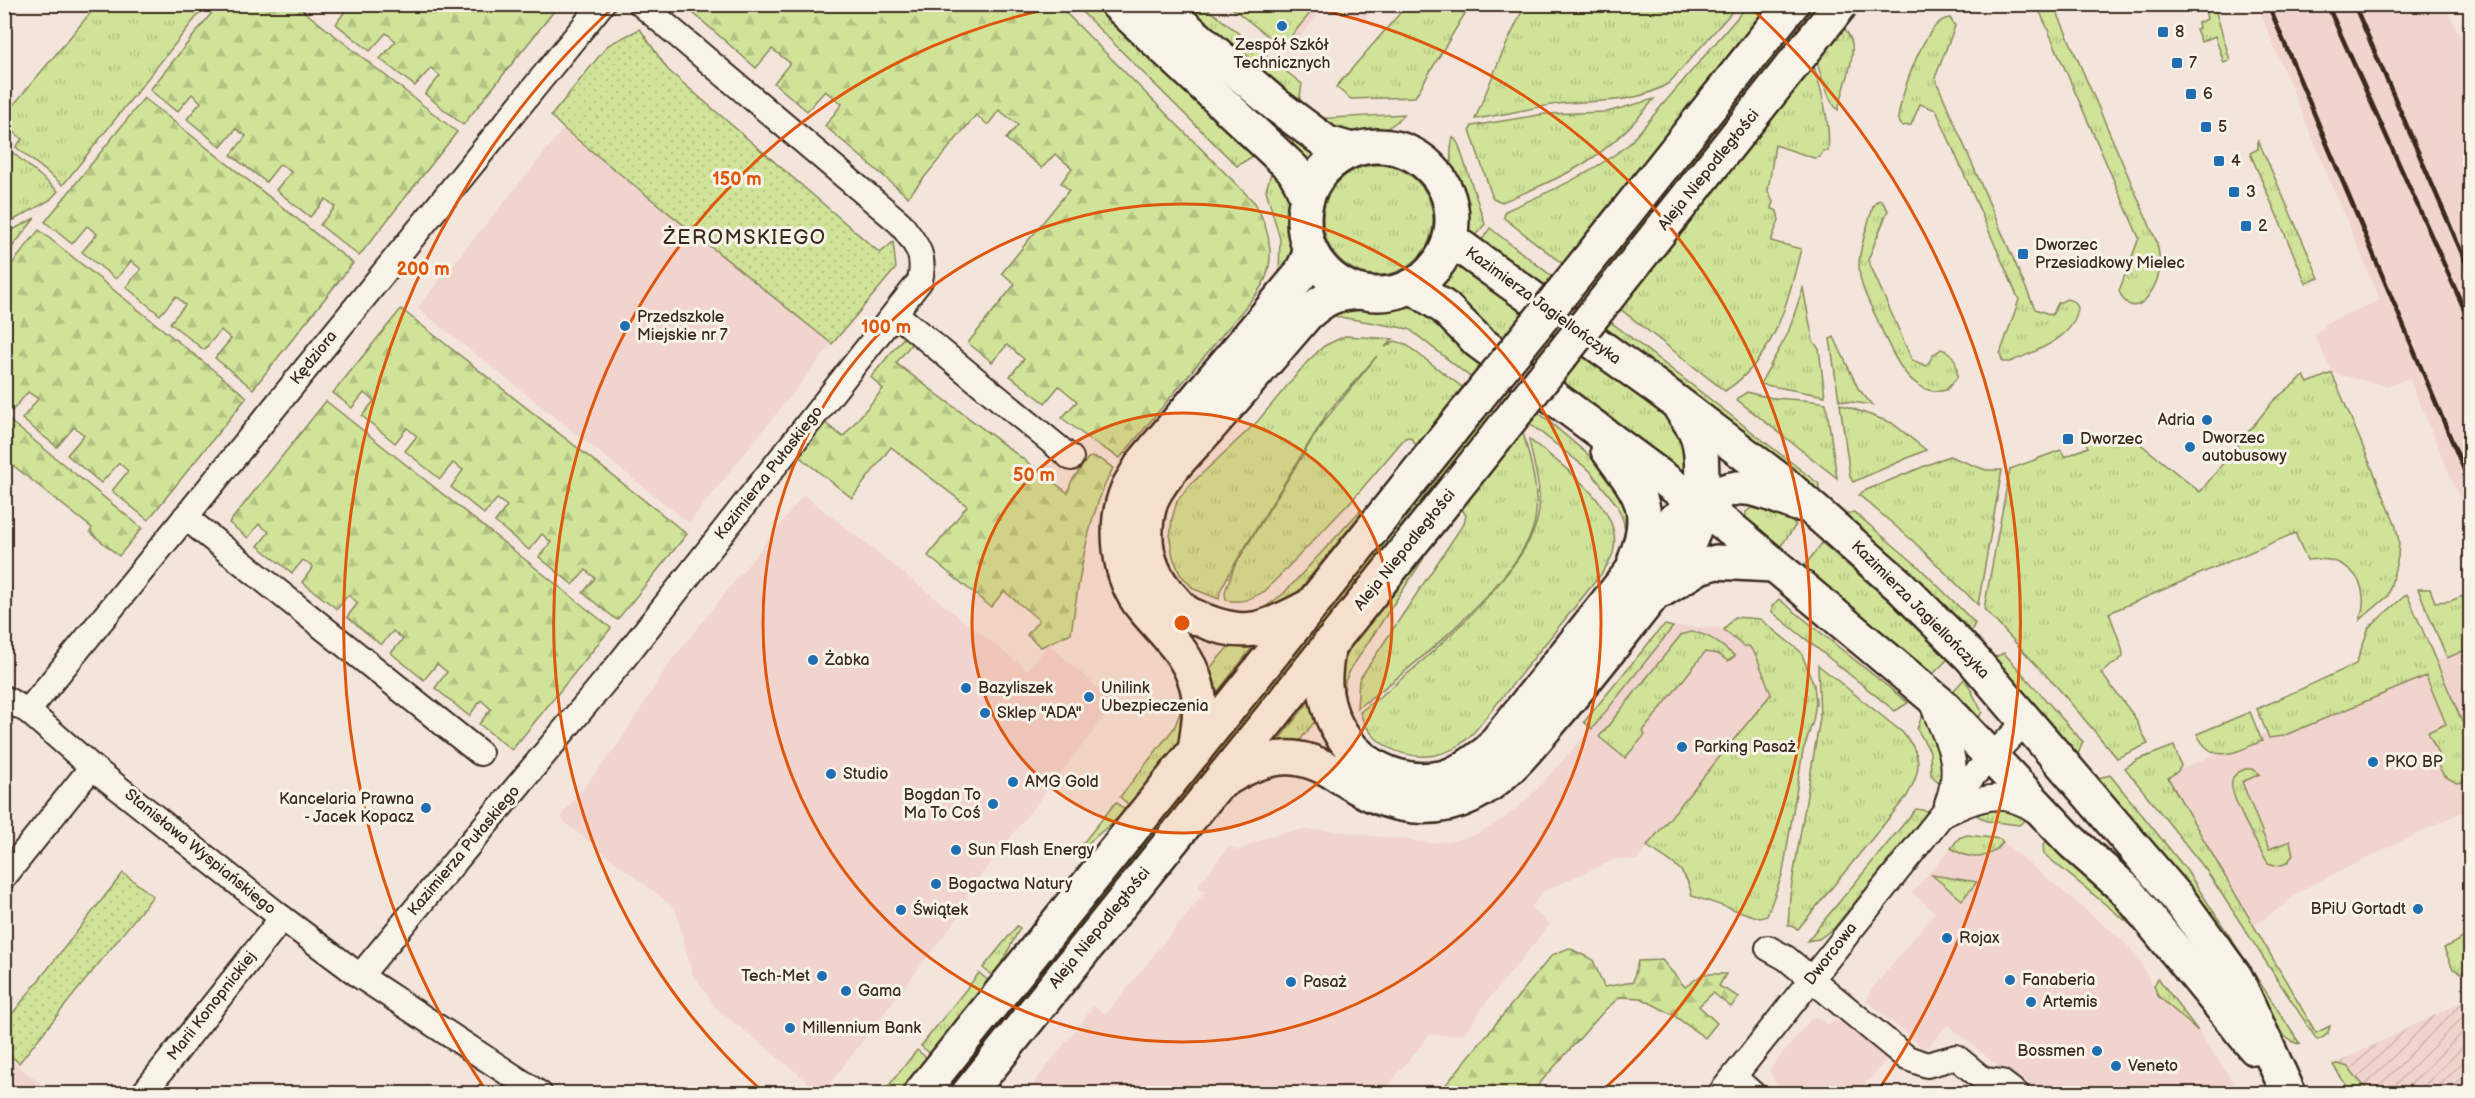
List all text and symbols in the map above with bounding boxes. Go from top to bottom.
marker: Zespół Szkół Technicznych [1275,19,1289,33]
place label: 8 [2175,23,2184,42]
marker: 8 [2156,25,2170,39]
place label: Zespół Szkół Technicznych [1234,36,1331,73]
place label: 7 [2189,54,2197,73]
marker: 7 [2170,56,2184,70]
place label: 6 [2203,85,2213,104]
marker: 6 [2184,87,2198,101]
street label: Aleja Niepodległości [1654,106,1764,234]
place label: 5 [2218,118,2227,137]
marker: 5 [2199,120,2213,134]
place label: 4 [2231,152,2241,171]
marker: 4 [2212,154,2226,168]
text: 150 m [712,169,762,190]
place label: 3 [2246,183,2256,202]
marker: 3 [2227,185,2241,199]
place label: 2 [2258,217,2268,236]
marker: 2 [2239,219,2253,233]
district label: ŻEROMSKIEGO [662,225,827,250]
place label: Dworzec Przesiadkowy Mielec [2035,236,2185,273]
street label: Kazimierza Jagiellończyka [1462,243,1624,369]
marker: Dworzec Przesiadkowy Mielec [2016,247,2030,261]
text: 200 m [396,259,450,280]
place label: Przedszkole Miejskie nr 7 [637,308,728,345]
text: 100 m [861,317,911,338]
marker: Przedszkole Miejskie nr 7 [618,319,632,333]
street label: Kędziora [287,327,341,389]
street label: Kazimierza Pułaskiego [711,402,827,544]
place label: Adria [2158,411,2195,430]
marker: Adria [2200,413,2214,427]
place label: Dworzec autobusowy [2202,429,2287,466]
place label: Dworzec [2080,430,2143,449]
marker: Dworzec [2061,432,2075,446]
marker: Dworzec autobusowy [2183,440,2197,454]
text: 50 m [1013,465,1055,486]
street label: Aleja Niepodległości [1350,486,1460,614]
street label: Kazimierza Jagiellończyka [1847,537,1993,683]
centre of rings [1172,613,1192,633]
place label: Żabka [824,649,870,670]
marker: Żabka [806,653,820,667]
place label: Bazyliszek [978,679,1053,698]
place label: Unilink Ubezpieczenia [1101,679,1209,716]
marker: Bazyliszek [959,681,973,695]
marker: Unilink Ubezpieczenia [1082,690,1096,704]
place label: Sklep "ADA" [997,704,1082,723]
marker: Sklep "ADA" [978,706,992,720]
place label: Parking Pasaż [1694,738,1796,757]
marker: Parking Pasaż [1675,740,1689,754]
place label: PKO BP [2385,753,2443,772]
marker: PKO BP [2366,755,2380,769]
place label: Studio [843,765,888,784]
marker: Studio [824,767,838,781]
place label: AMG Gold [1025,773,1099,792]
marker: AMG Gold [1006,775,1020,789]
street label: Kazimierza Pułaskiego [404,782,524,920]
street label: Stanisława Wyspiańskiego [121,785,279,919]
place label: Bogdan To Ma To Coś [904,786,981,823]
place label: Kancelaria Prawna - Jacek Kopacz [279,790,414,827]
marker: Bogdan To Ma To Coś [986,797,1000,811]
marker: Kancelaria Prawna - Jacek Kopacz [419,801,433,815]
place label: Sun Flash Energy [968,841,1095,860]
marker: Sun Flash Energy [949,843,963,857]
street label: Aleja Niepodległości [1045,864,1155,992]
place label: Bogactwa Natury [948,875,1073,894]
marker: Bogactwa Natury [929,877,943,891]
place label: Świątek [913,899,968,920]
place label: BPiU Gortadt [2311,900,2406,919]
marker: BPiU Gortadt [2411,902,2425,916]
marker: Świątek [894,903,908,917]
street label: Dworcowa [1801,919,1861,989]
place label: Rojax [1959,929,2000,948]
marker: Rojax [1940,931,1954,945]
street label: Marii Konopnickiej [164,948,260,1064]
place label: Tech-Met [741,967,810,986]
marker: Tech-Met [815,969,829,983]
place label: Fanaberia [2022,971,2095,990]
place label: Pasaż [1303,973,1346,992]
marker: Fanaberia [2003,973,2017,987]
marker: Pasaż [1284,975,1298,989]
place label: Gama [858,982,901,1001]
marker: Gama [839,984,853,998]
place label: Artemis [2043,993,2098,1012]
marker: Artemis [2024,995,2038,1009]
place label: Millennium Bank [802,1019,921,1038]
marker: Millennium Bank [783,1021,797,1035]
place label: Bossmen [2017,1042,2085,1061]
marker: Bossmen [2090,1044,2104,1058]
place label: Veneto [2128,1057,2178,1076]
marker: Veneto [2109,1059,2123,1073]

